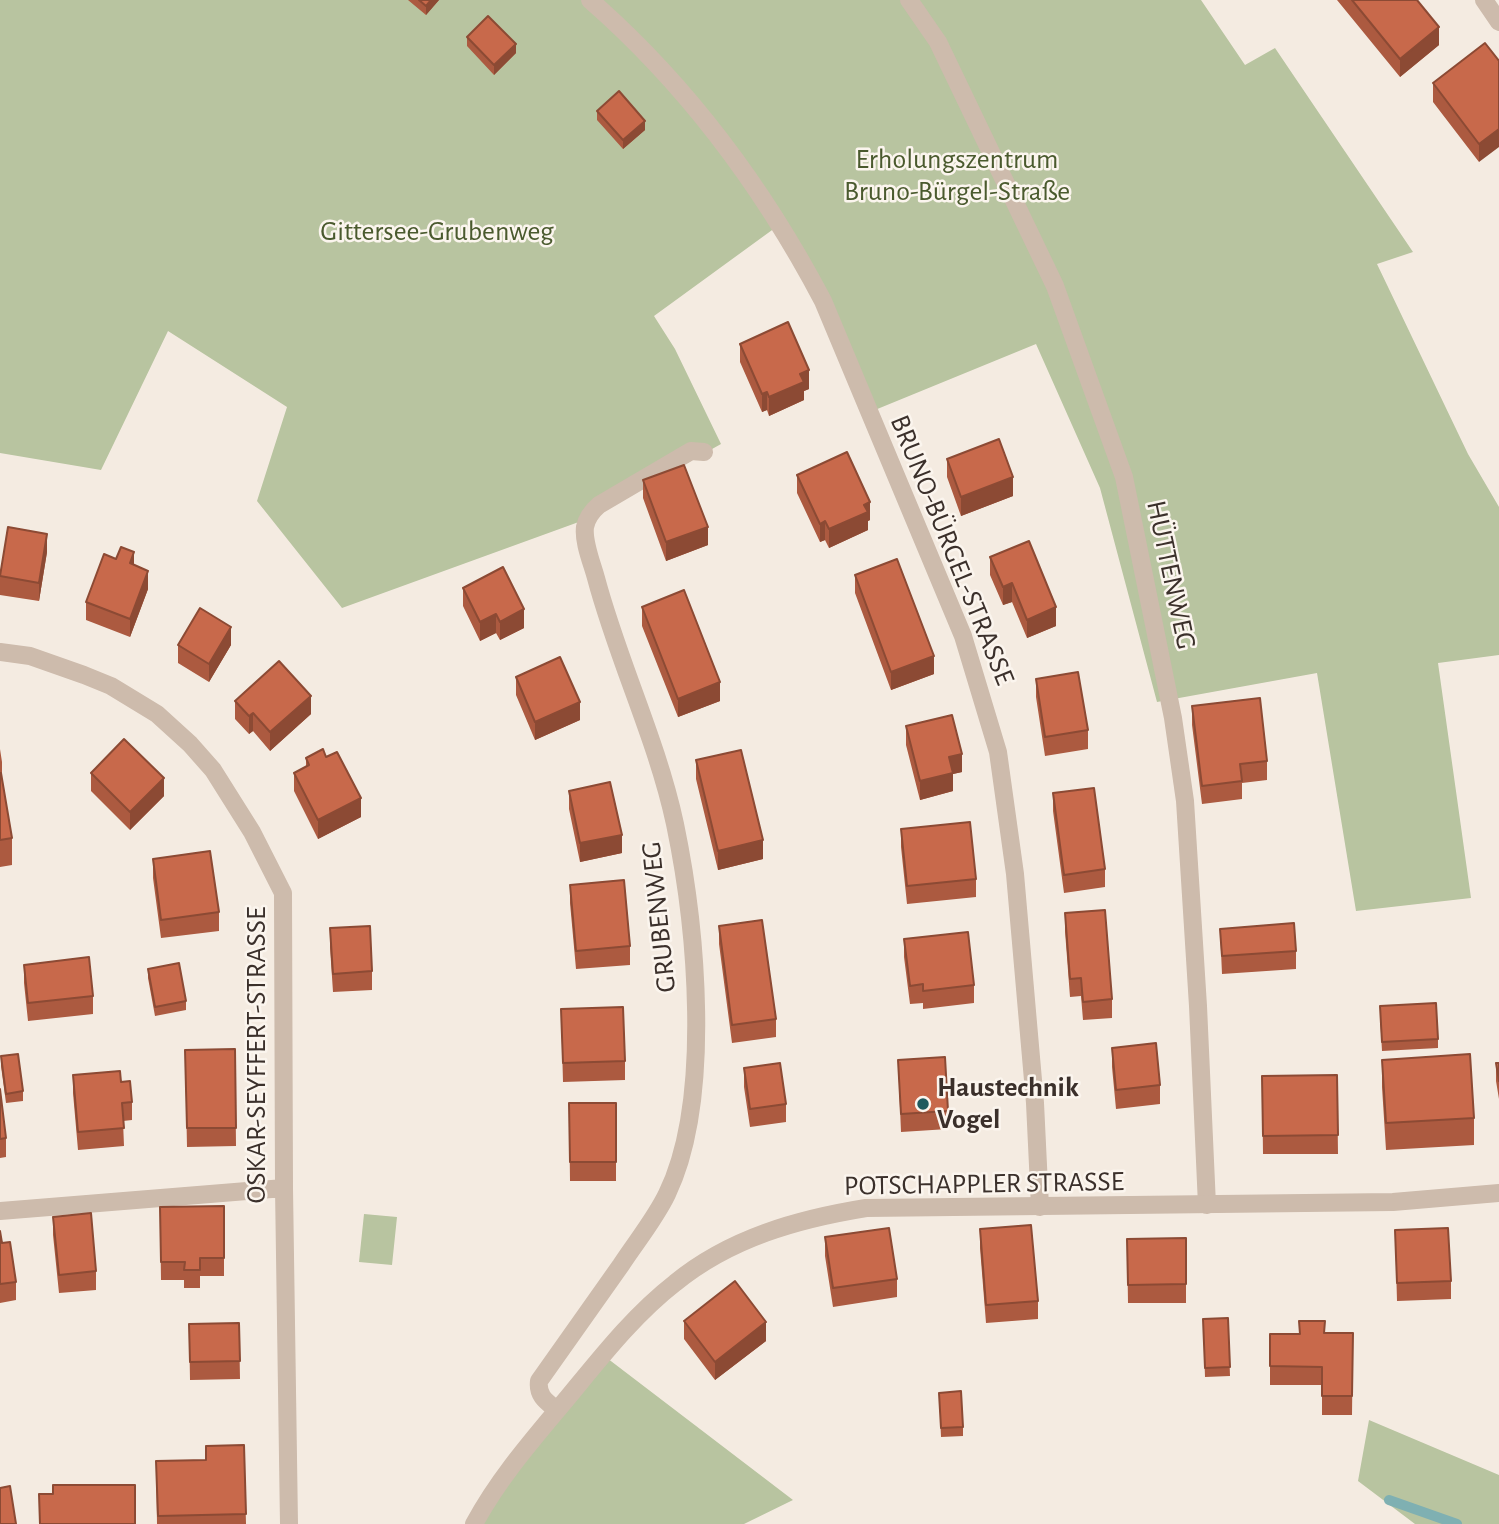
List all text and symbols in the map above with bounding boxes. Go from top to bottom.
park label: Erholungszentrum Bruno-Bürgel-Straße [844,143,1070,209]
park label: Gittersee-Grubenweg [320,215,554,249]
street label: BRUNO-BÜRGEL-STRASSE [882,410,1022,690]
street label: HÜTTENWEG [1139,498,1203,652]
street label: GRUBENWEG [634,840,684,994]
street label: OSKAR-SEYFFERT-STRASSE [240,907,274,1203]
place label: Haustechnik Vogel [937,1071,1079,1137]
marker: Haustechnik Vogel [915,1096,931,1112]
street label: POTSCHAPPLER STRASSE [844,1165,1124,1203]

